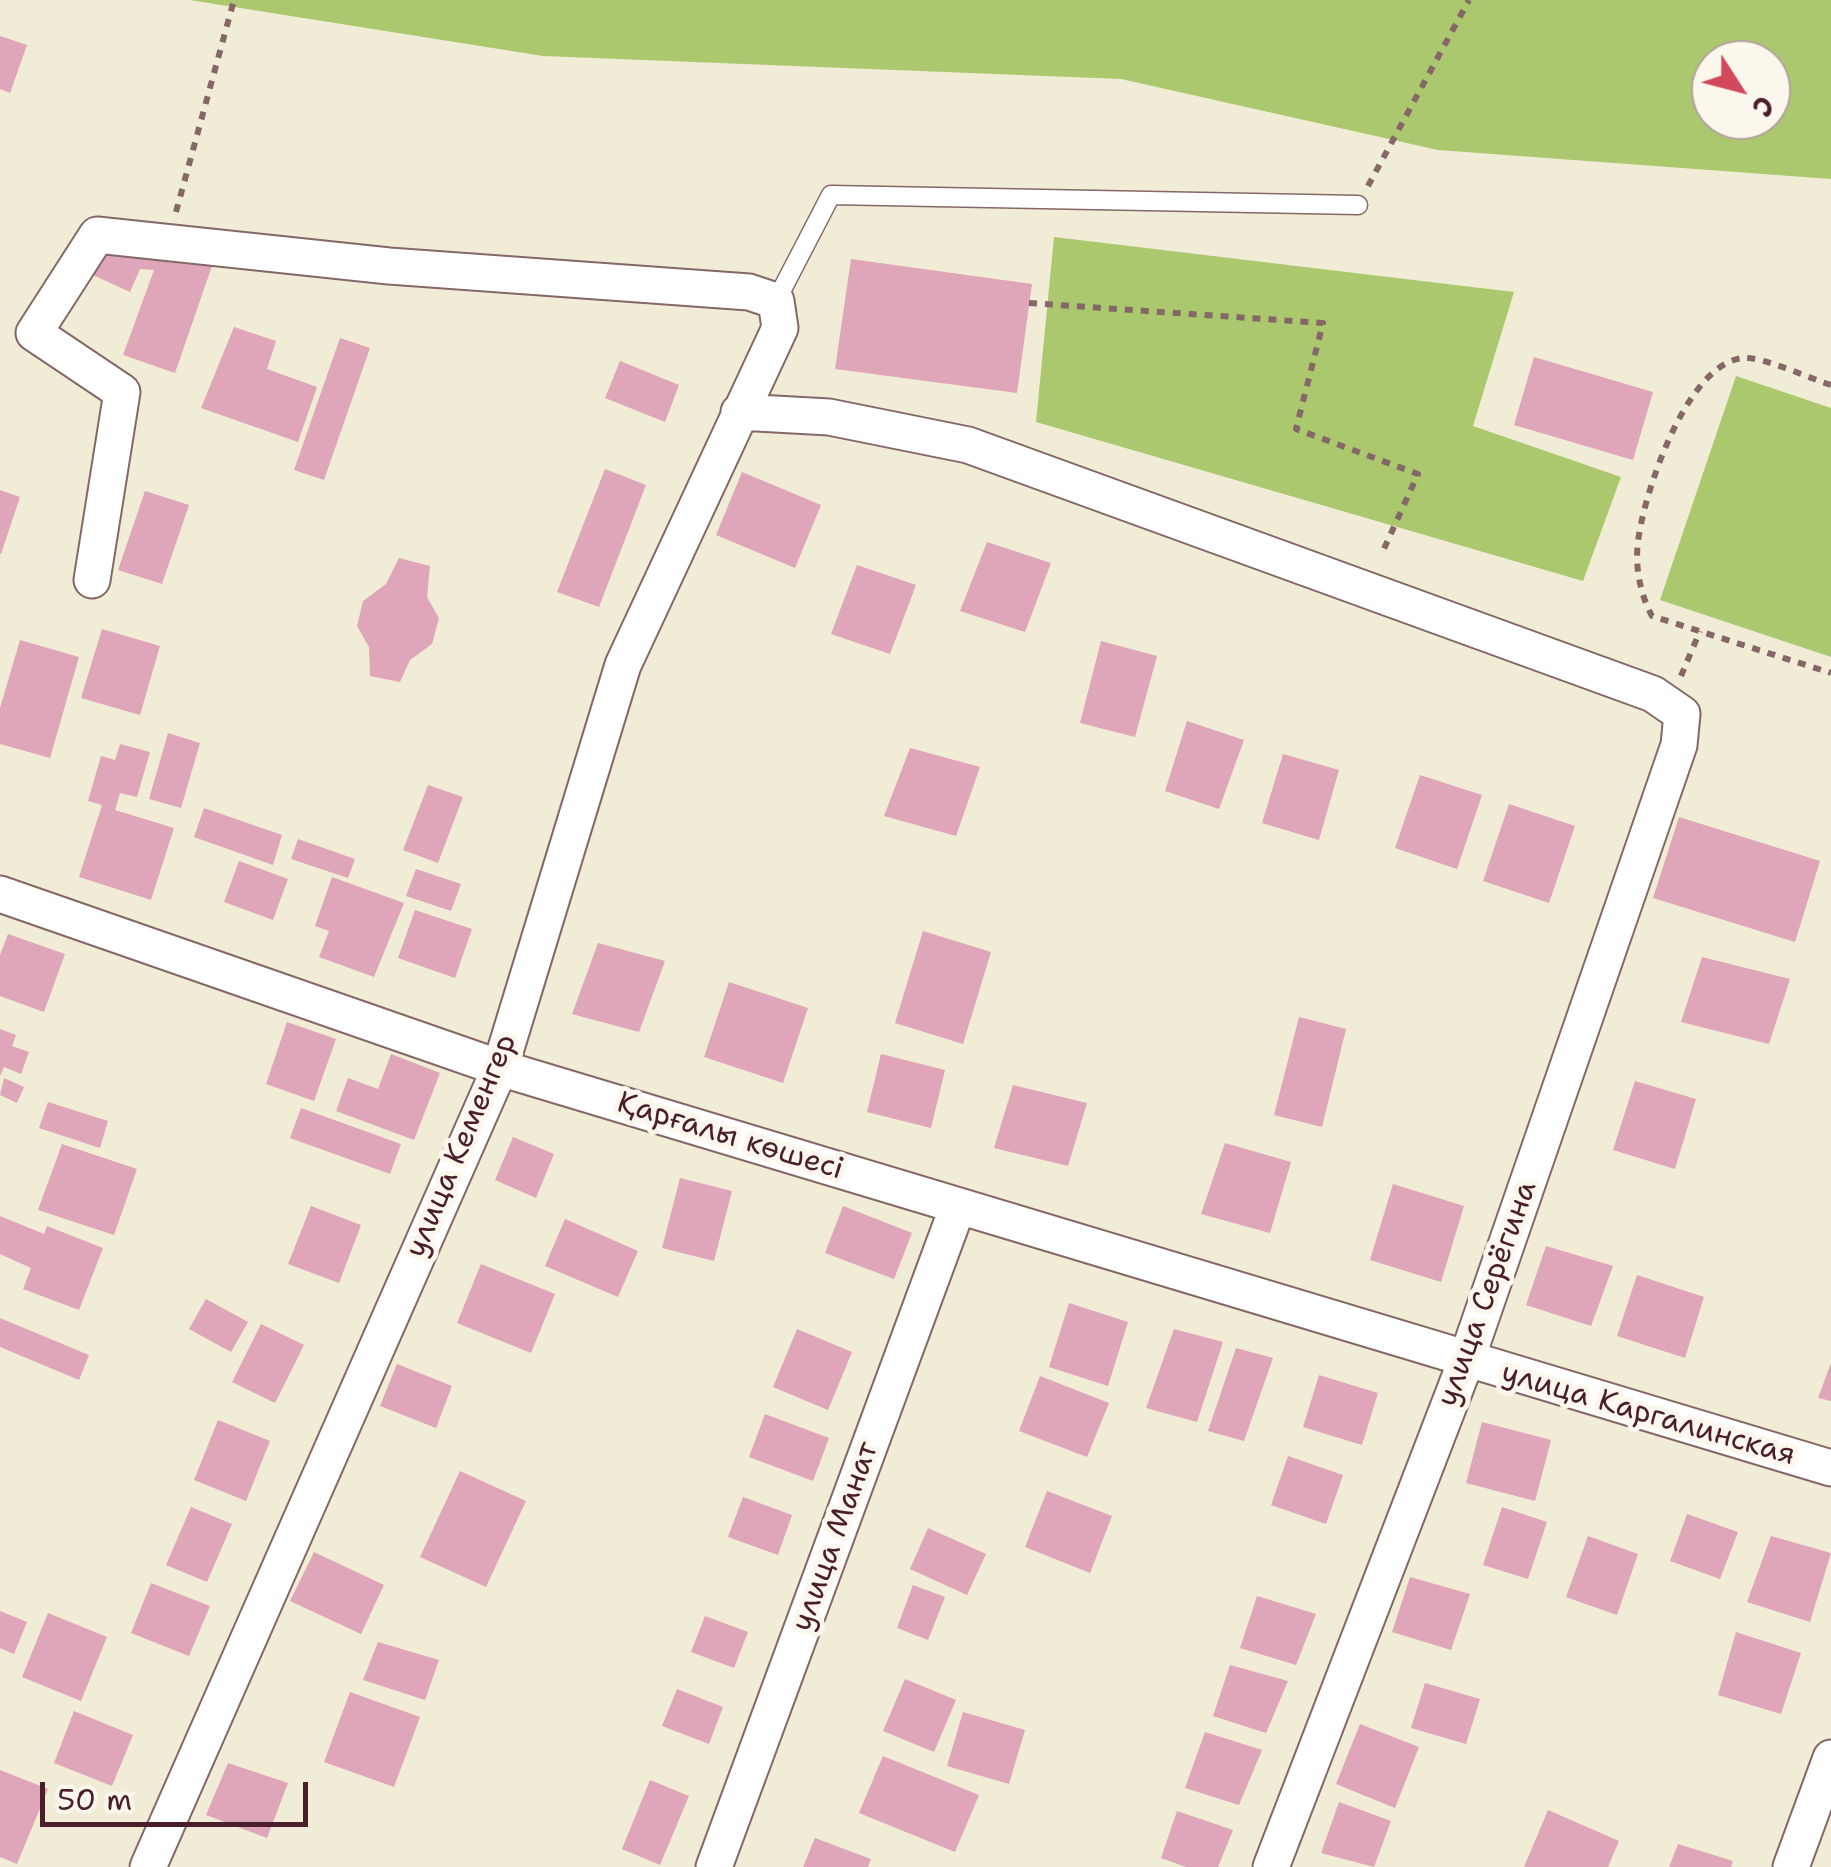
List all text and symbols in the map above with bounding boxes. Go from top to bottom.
north arrow [1691,40,1791,140]
text: С [1743,88,1784,125]
street label: улица Кеменгер [399,1029,525,1263]
street label: Қарғалы көшесі [613,1086,847,1188]
street label: улица Серёгина [1431,1176,1545,1412]
street label: улица Каргалинская [1497,1356,1799,1474]
street label: улица Манат [785,1437,887,1637]
scale bar [45,1762,312,1824]
text: 50 m [57,1779,132,1820]

